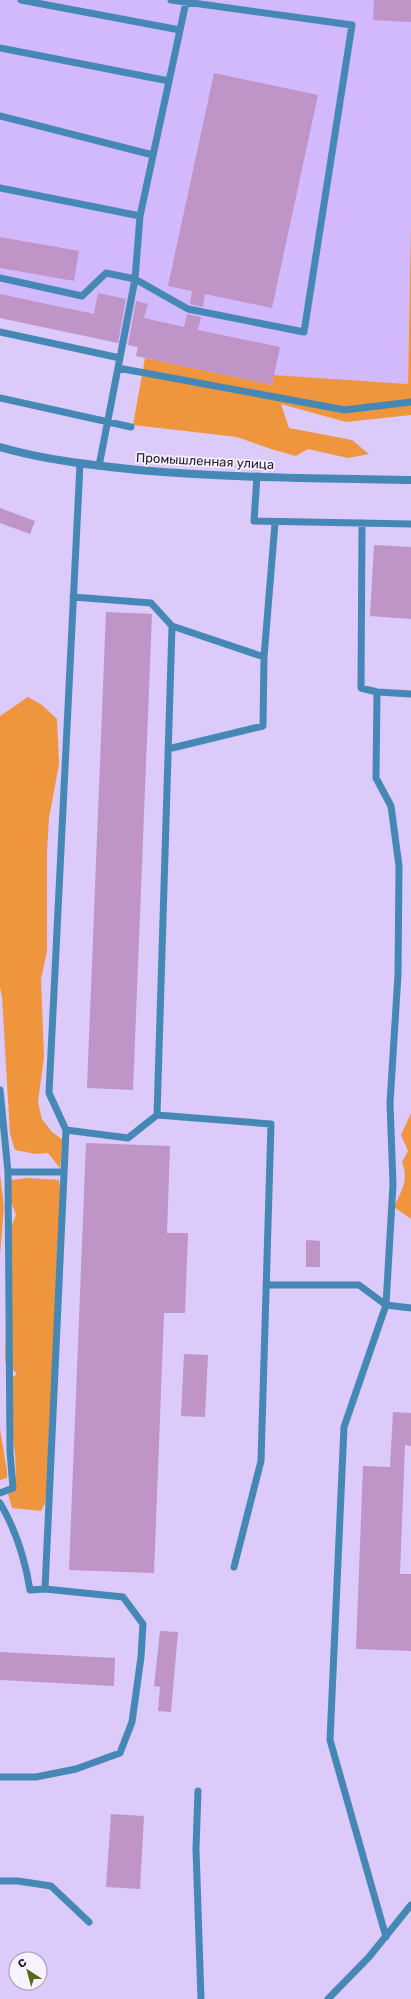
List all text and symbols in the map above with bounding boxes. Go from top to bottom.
street label: Промышленная улица [136,450,274,472]
north arrow [8,1951,48,1991]
text: С [15,1956,30,1971]

